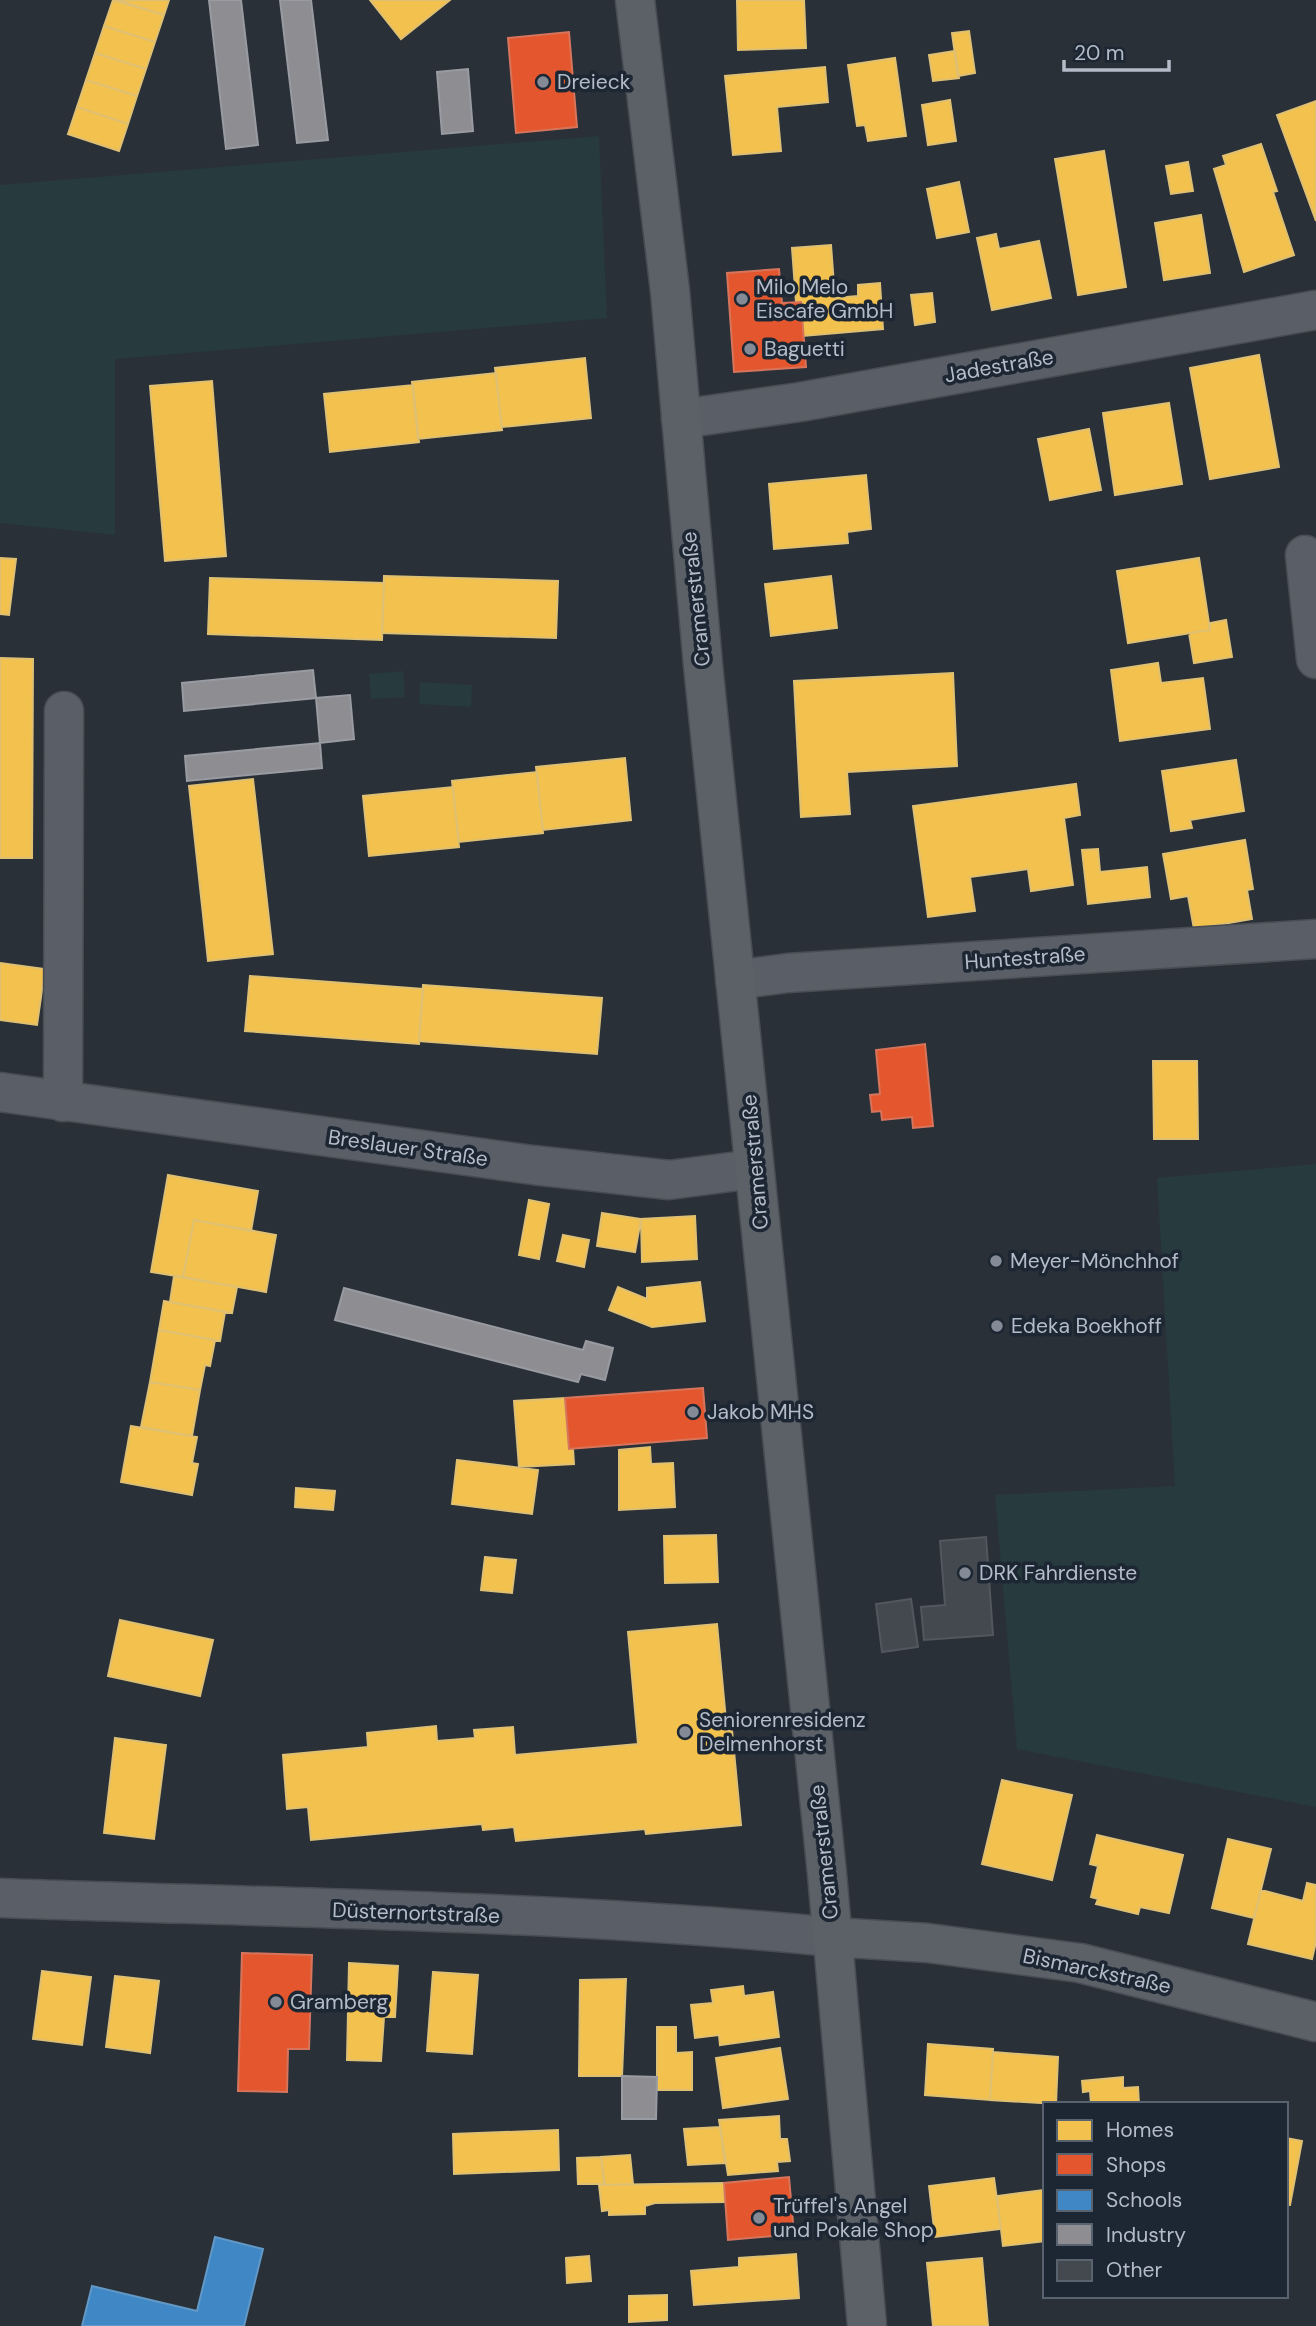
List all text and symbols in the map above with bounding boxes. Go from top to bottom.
scale bar [1064,28,1169,72]
text: 20 m [1074,39,1125,67]
place label: Dreieck [557,68,631,96]
marker: Dreieck [535,74,551,90]
place label: Milo Melo Eiscafe GmbH [756,273,893,325]
marker: Milo Melo Eiscafe GmbH [734,291,750,307]
place label: Baguetti [764,335,845,363]
marker: Baguetti [742,341,758,357]
street label: Jadestraße [942,343,1056,389]
street label: Cramerstraße [675,530,717,668]
street label: Huntestraße [964,940,1087,976]
street label: Cramerstraße [735,1093,775,1231]
street label: Breslauer Straße [326,1123,490,1173]
place label: Meyer-Mönchhof [1010,1247,1179,1275]
marker: Meyer-Mönchhof [988,1253,1004,1269]
place label: Edeka Boekhoff [1011,1312,1162,1340]
marker: Edeka Boekhoff [989,1318,1005,1334]
place label: Jakob MHS [707,1398,814,1426]
marker: Jakob MHS [685,1404,701,1420]
place label: DRK Fahrdienste [979,1559,1137,1587]
marker: DRK Fahrdienste [957,1565,973,1581]
place label: Seniorenresidenz Delmenhorst [699,1706,866,1758]
marker: Seniorenresidenz Delmenhorst [677,1724,693,1740]
street label: Cramerstraße [803,1783,845,1921]
street label: Düsternortstraße [332,1896,500,1930]
street label: Bismarckstraße [1020,1942,1174,2000]
place label: Gramberg [290,1988,388,2016]
marker: Gramberg [268,1994,284,2010]
legend [1043,2102,1288,2298]
text: Homes [1106,2116,1174,2144]
text: Shops [1106,2151,1166,2179]
text: Schools [1106,2186,1182,2214]
place label: Trüffel's Angel und Pokale Shop [773,2192,934,2244]
marker: Trüffel's Angel und Pokale Shop [751,2210,767,2226]
text: Industry [1106,2221,1186,2249]
text: Other [1106,2256,1162,2284]

